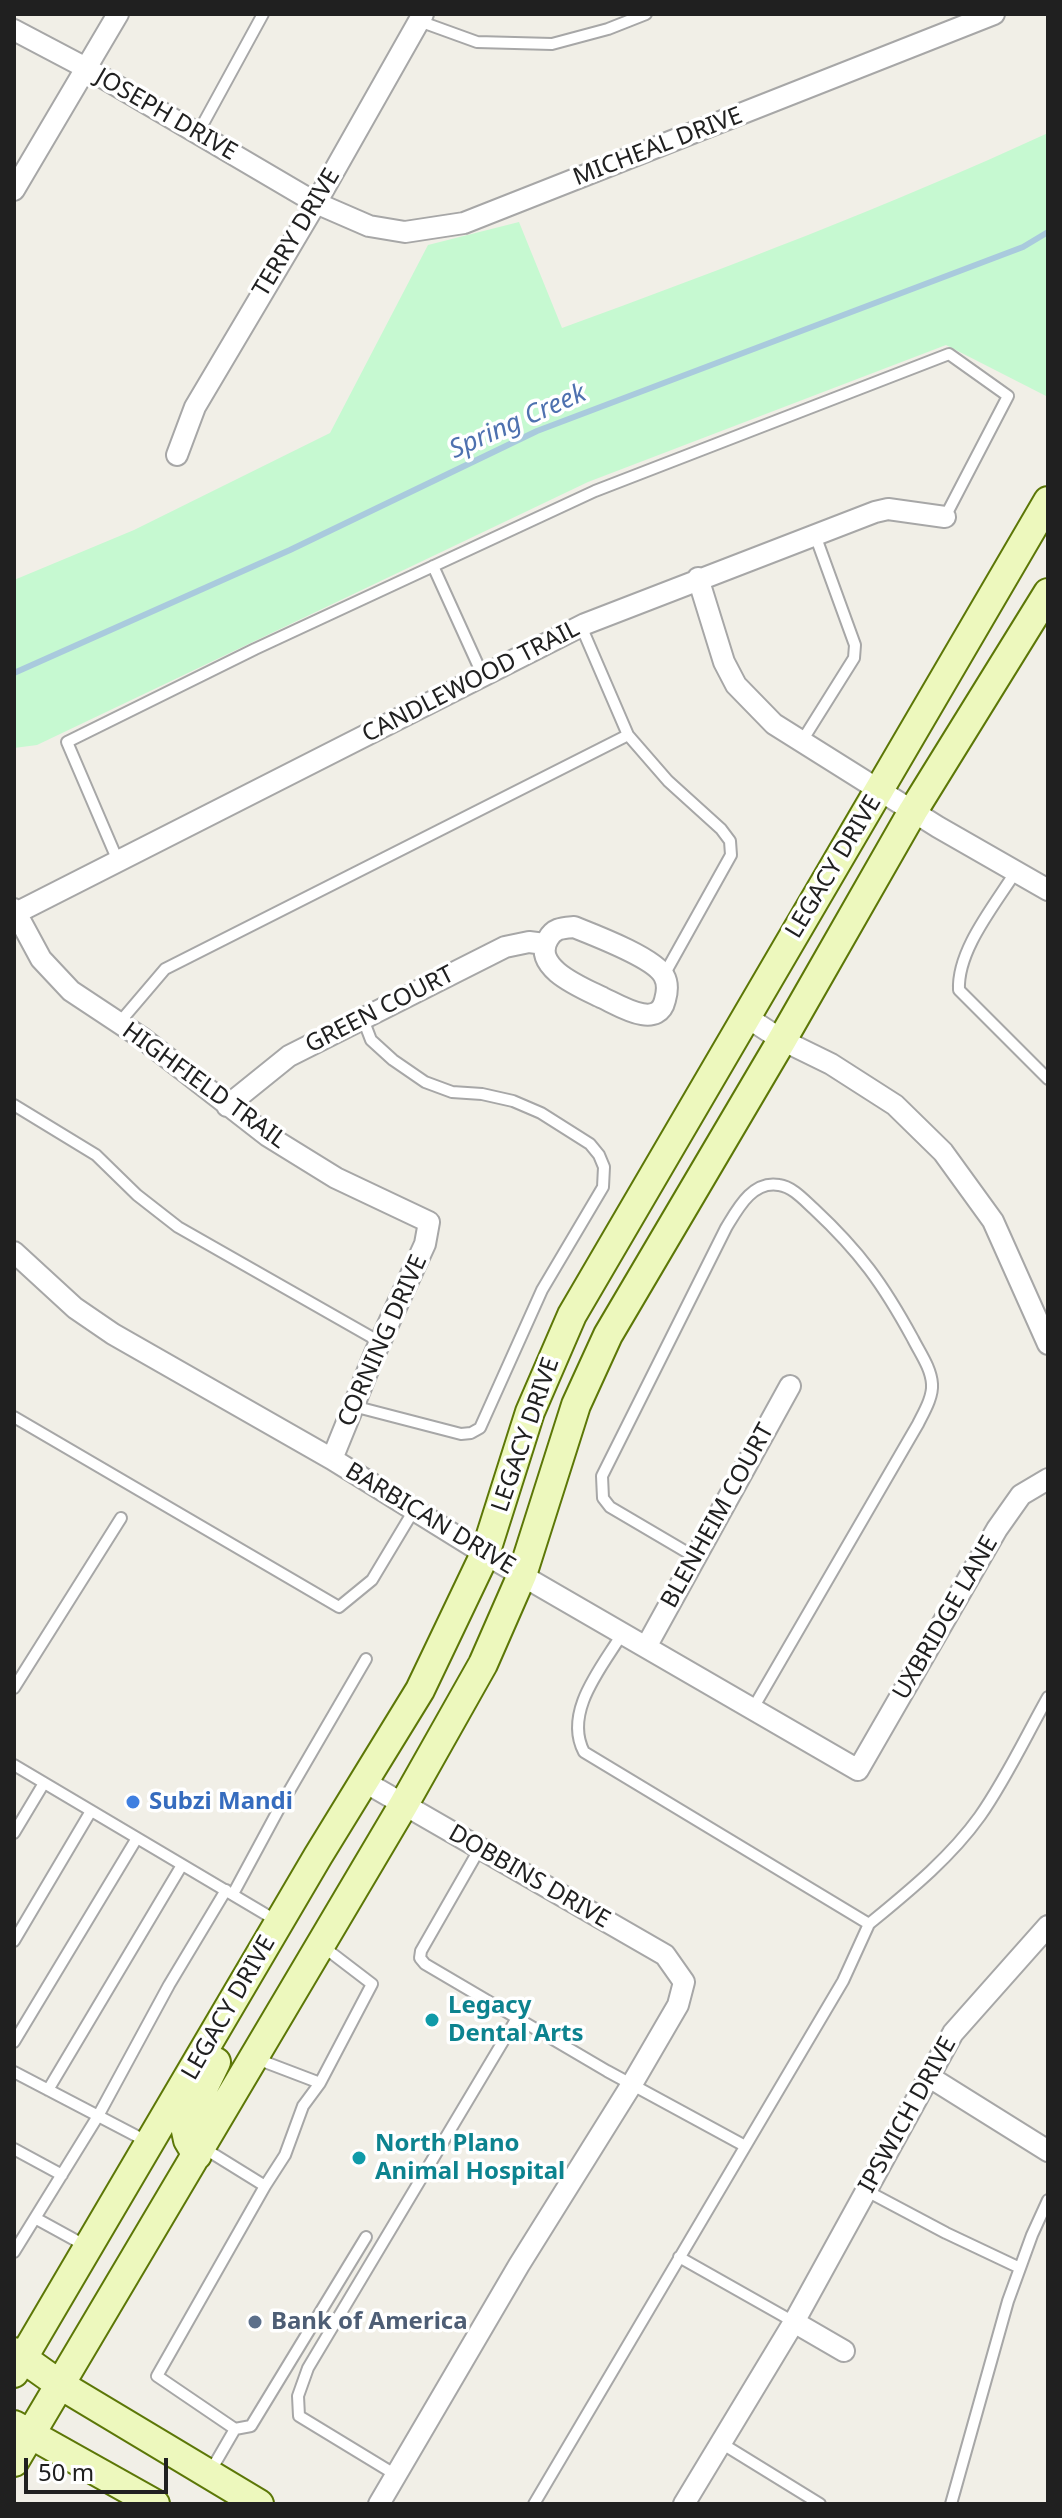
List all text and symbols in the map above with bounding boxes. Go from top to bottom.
street label: JOSEPH DRIVE [90,63,242,167]
street label: MICHEAL DRIVE [569,102,747,192]
street label: TERRY DRIVE [247,164,347,302]
water label: Spring Creek [445,378,591,466]
street label: CANDLEWOOD TRAIL [358,615,584,749]
street label: LEGACY DRIVE [780,790,888,944]
street label: GREEN COURT [301,960,459,1060]
street label: HIGHFIELD TRAIL [116,1017,292,1155]
street label: CORNING DRIVE [332,1251,434,1431]
street label: LEGACY DRIVE [486,1354,566,1516]
street label: BLENHEIM COURT [655,1419,781,1613]
street label: BARBICAN DRIVE [340,1457,520,1581]
street label: UXBRIDGE LANE [887,1531,1005,1705]
place label: Subzi Mandi [149,1788,293,1816]
marker: Subzi Mandi [124,1793,142,1811]
street label: DOBBINS DRIVE [443,1819,615,1935]
street label: LEGACY DRIVE [176,1931,282,2085]
place label: Legacy Dental Arts [448,1992,583,2048]
marker: Legacy Dental Arts [423,2011,441,2029]
street label: IPSWICH DRIVE [853,2032,963,2198]
place label: North Plano Animal Hospital [375,2130,565,2186]
marker: North Plano Animal Hospital [350,2149,368,2167]
place label: Bank of America [271,2308,468,2336]
marker: Bank of America [246,2313,264,2331]
scale bar [28,2442,172,2492]
text: 50 m [38,2455,94,2488]

